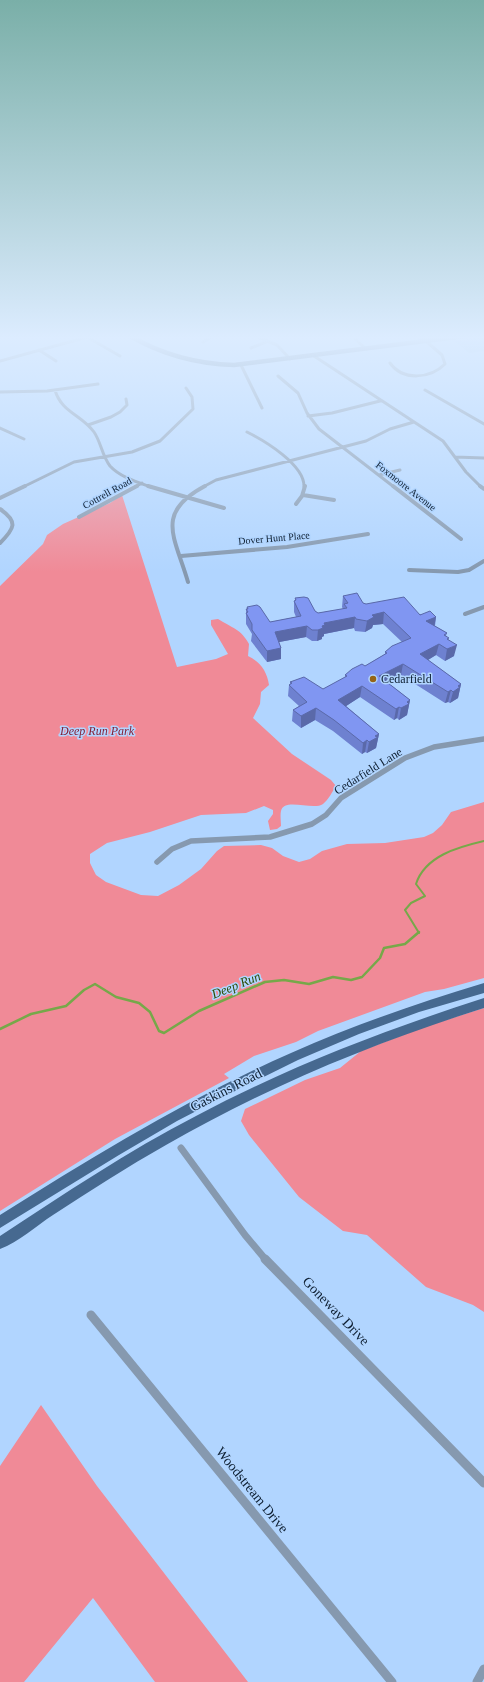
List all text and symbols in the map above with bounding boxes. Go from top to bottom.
street label: Foxmoore Avenue [374,459,439,513]
street label: Cottrell Road [81,475,133,511]
street label: Dover Hunt Place [238,529,311,547]
place label: Cedarfield [381,672,432,686]
marker: Cedarfield [368,674,378,684]
park label: Deep Run Park [59,724,135,738]
street label: Cedarfield Lane [331,744,405,798]
water label: Deep Run [208,968,263,1002]
street label: Gaskins Road [188,1066,264,1114]
street label: Goneway Drive [300,1274,372,1348]
street label: Woodstream Drive [213,1444,291,1536]

